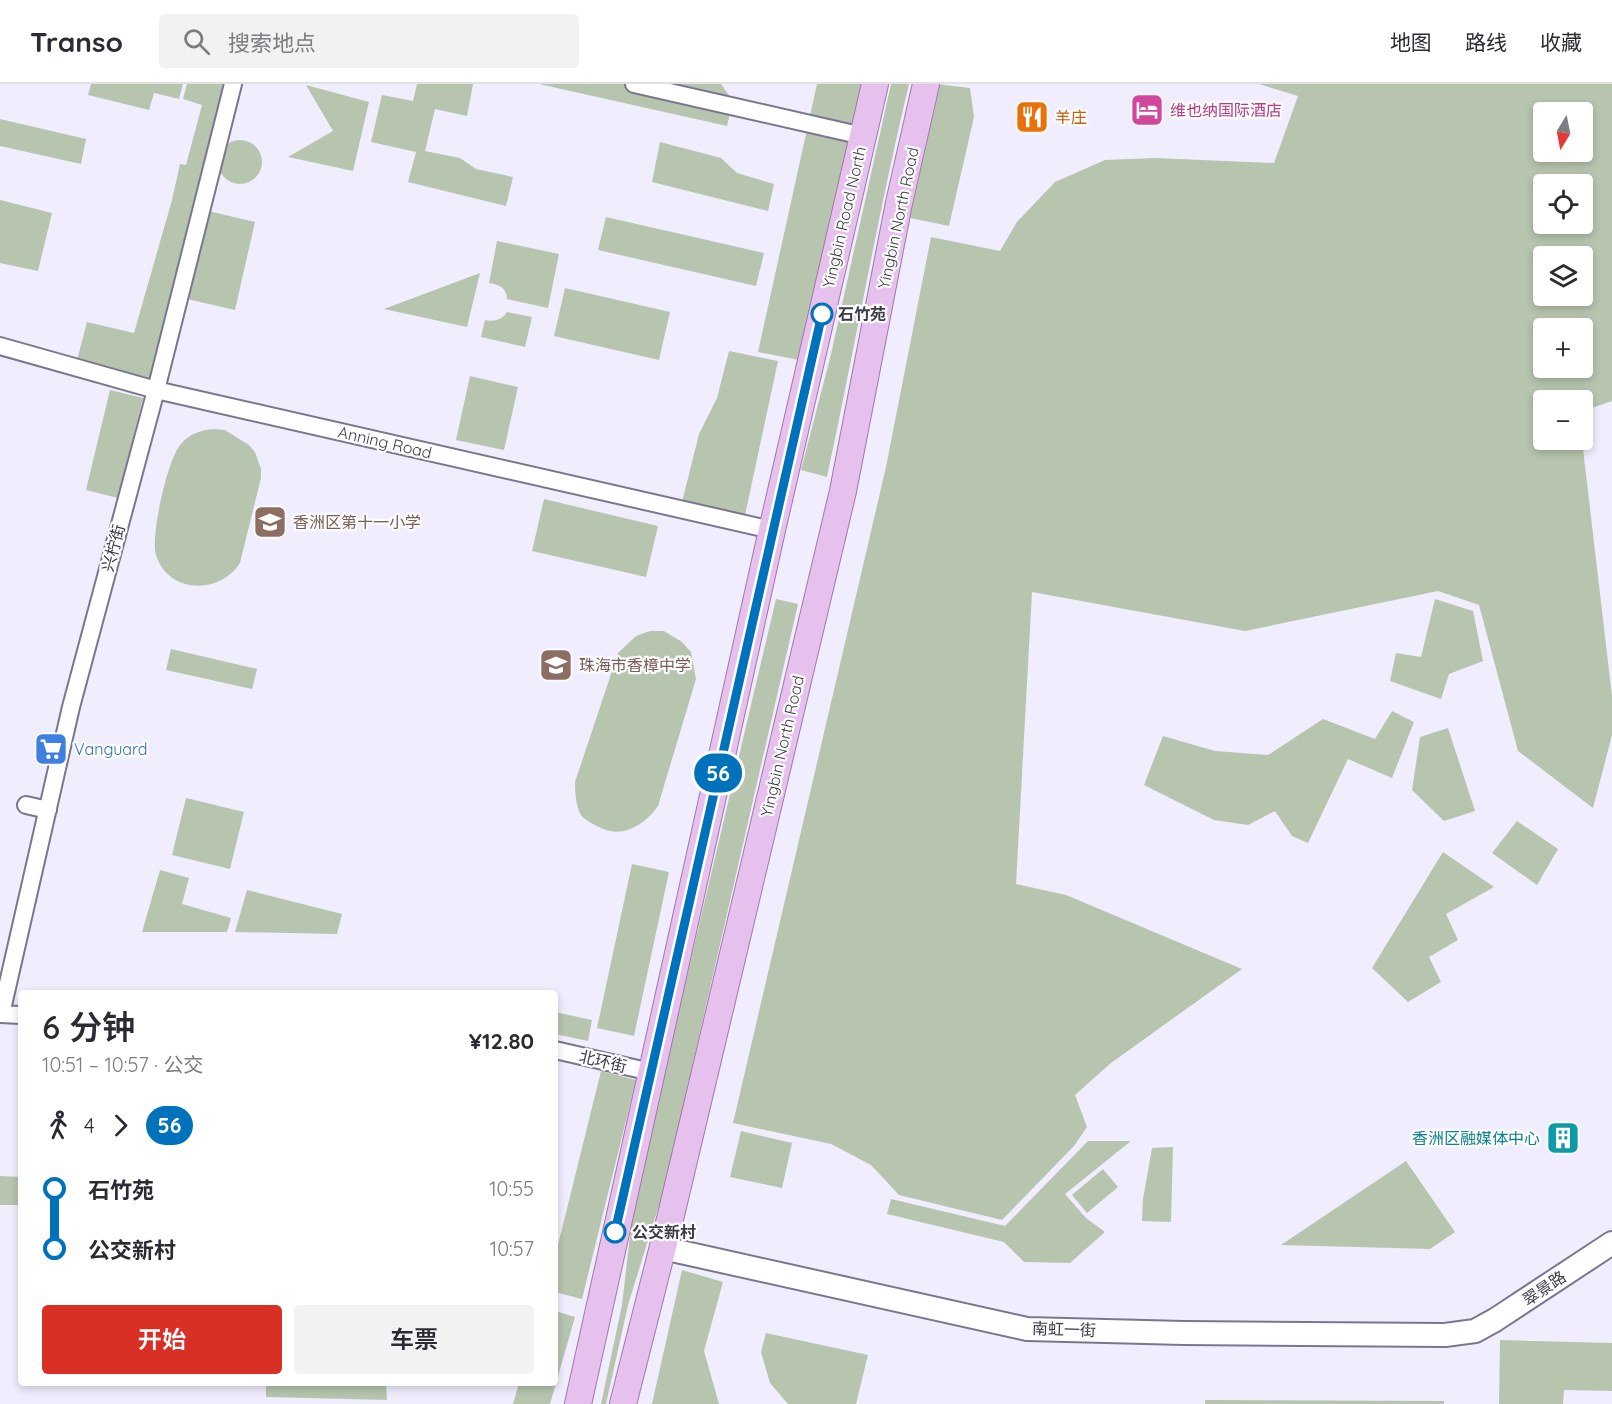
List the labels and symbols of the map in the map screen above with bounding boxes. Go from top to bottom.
hotel icon: 维也纳国际酒店 [1129,92,1165,128]
restaurant icon: 羊庄 [1014,99,1050,135]
place label: 维也纳国际酒店 [1170,100,1282,120]
north arrow [1533,102,1593,162]
place label: 羊庄 [1055,107,1087,127]
street label: Yingbin Road North [818,144,870,290]
street label: Yingbin North Road [873,145,923,291]
marker: 石竹苑 [811,303,833,325]
place label: 石竹苑 [838,304,886,324]
street label: Anning Road [336,422,434,462]
school or university icon: 香洲区第十一小学 [252,504,288,540]
place label: 香洲区第十一小学 [293,512,421,532]
street label: 兴柠街 [97,522,129,574]
school or university icon: 珠海市香樟中学 [538,647,574,683]
place label: 珠海市香樟中学 [579,655,691,675]
street label: Yingbin North Road [756,673,808,819]
supermarket icon: Vanguard [33,731,69,767]
place label: Vanguard [74,739,148,759]
line badge: 56 [691,754,745,792]
street label: 北环街 [577,1046,629,1076]
building icon: 香洲区融媒体中心 [1545,1120,1581,1156]
place label: 香洲区融媒体中心 [1412,1128,1540,1148]
marker: 公交新村 [604,1221,626,1243]
place label: 公交新村 [632,1222,696,1242]
street label: 翠景路 [1519,1266,1569,1310]
street label: 南虹一街 [1032,1318,1096,1340]

